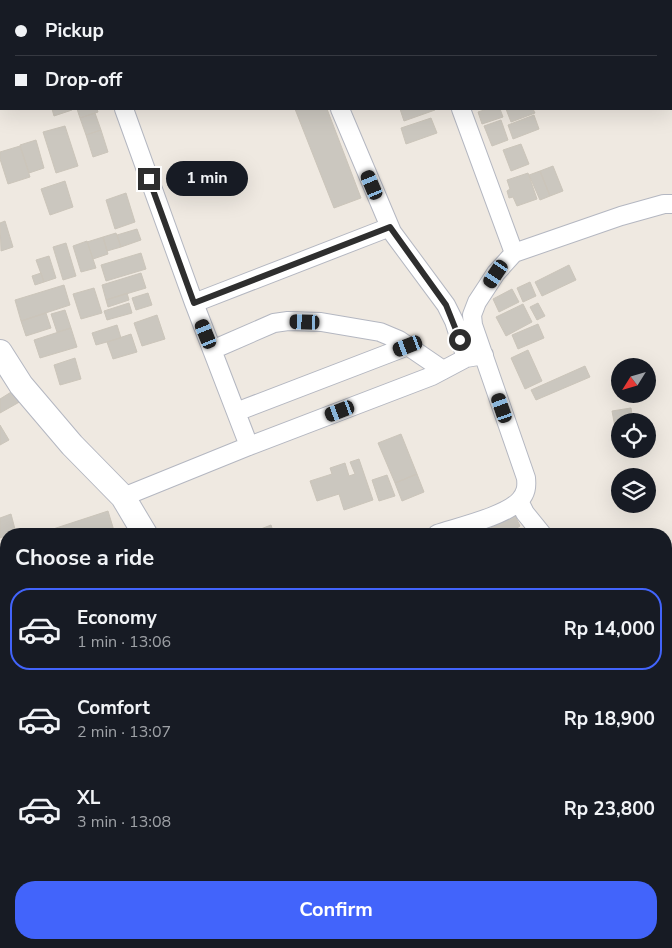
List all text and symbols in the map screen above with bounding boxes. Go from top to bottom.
text: Pickup [45,18,104,44]
text: Drop-off [45,67,122,93]
callout: 1 min [166,162,249,196]
text: 1 min [186,167,228,189]
route end [138,168,160,190]
car [359,168,384,202]
car [481,257,510,291]
car [289,314,320,330]
car [193,317,218,351]
route start [449,329,471,351]
car [391,334,424,358]
north arrow [611,358,656,402]
map controls [611,358,656,513]
car [490,391,513,425]
car [323,399,356,423]
button: locate [611,413,656,458]
button: layers [611,468,656,513]
text: Choose a ride [15,543,154,573]
text: Economy [77,605,157,631]
icon: car [17,607,62,652]
text: Rp 14,000 [564,616,655,642]
text: 1 min · 13:06 [77,631,171,653]
text: Comfort [77,695,150,721]
icon: car [17,697,62,742]
text: Rp 18,900 [564,706,655,732]
text: 2 min · 13:07 [77,721,171,743]
text: XL [77,785,100,811]
icon: car [17,787,62,832]
text: Rp 23,800 [564,796,655,822]
text: 3 min · 13:08 [77,811,171,833]
button: Confirm [15,881,657,939]

